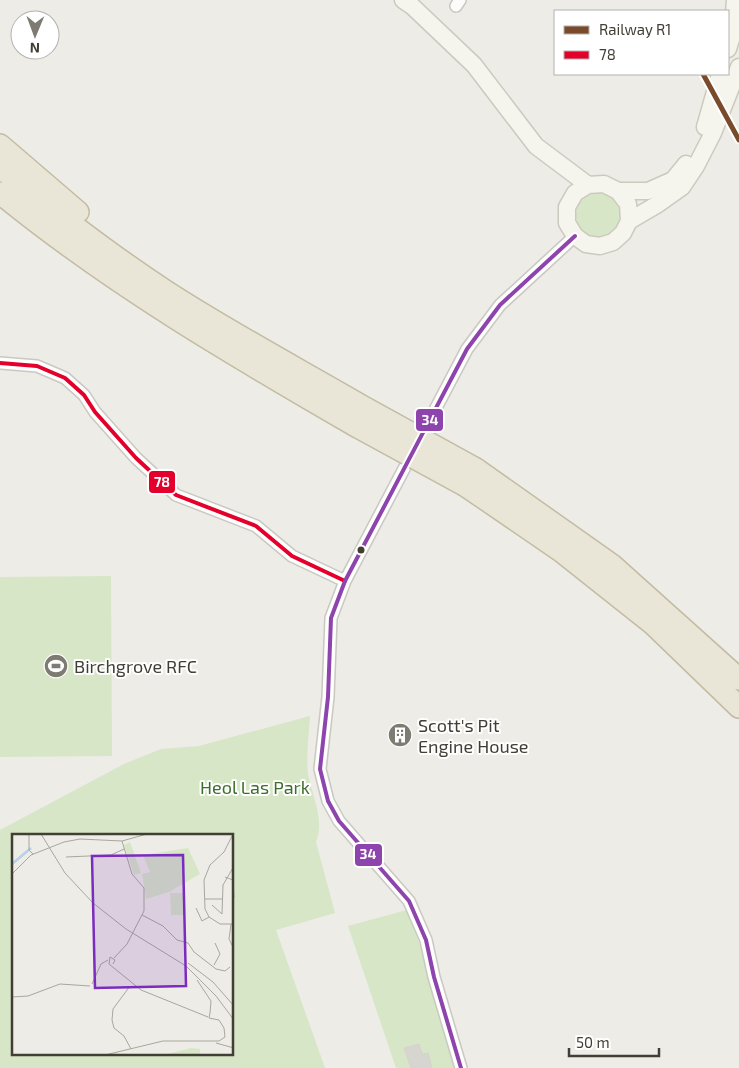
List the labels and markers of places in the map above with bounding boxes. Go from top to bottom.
unlabelled marker [356,545,366,555]
sports icon: Birchgrove RFC [43,653,69,679]
place label: Birchgrove RFC [74,655,197,677]
place label: Scott's Pit Engine House [418,714,529,757]
building icon: Scott's Pit Engine House [387,722,413,748]

